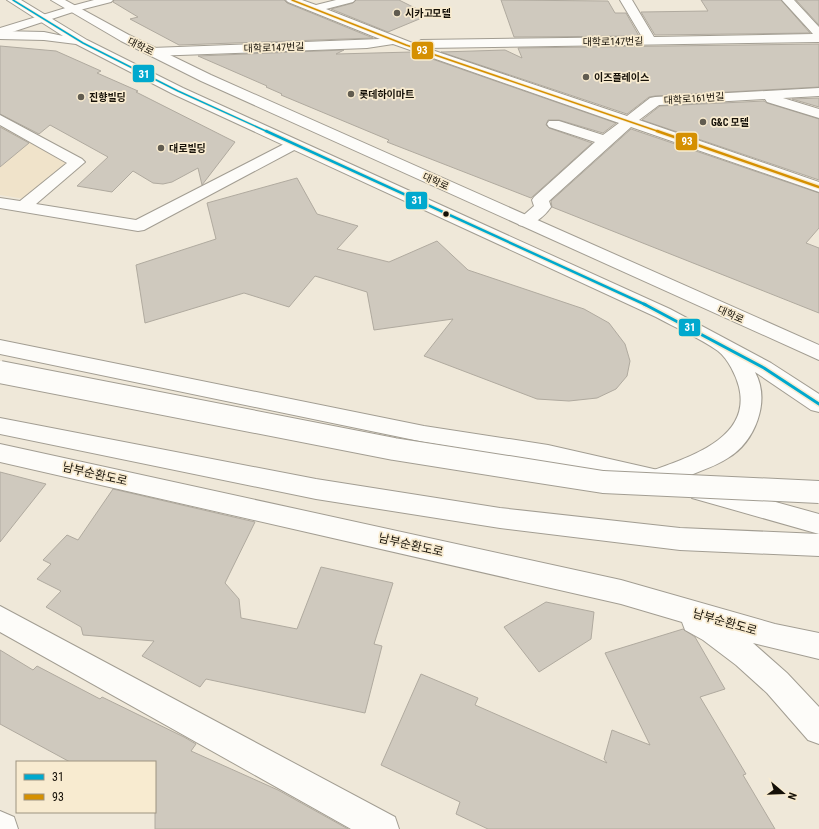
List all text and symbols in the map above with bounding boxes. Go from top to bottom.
marker: 시카고모텔 [392,8,402,18]
place label: 시카고모텔 [405,8,451,19]
street label: 대학로 [126,35,156,57]
street label: 대학로147번길 [583,35,644,48]
street label: 대학로147번길 [243,41,305,54]
line badge: 93 [411,41,434,60]
text: 93 [416,44,428,57]
line badge: 31 [132,64,155,83]
text: 31 [138,68,150,81]
marker: 이즈플레이스 [581,72,591,82]
place label: 이즈플레이스 [594,72,649,83]
marker: 롯데하이마트 [346,89,356,99]
place label: 롯데하이마트 [359,89,414,100]
place label: 진향빌딩 [89,91,126,103]
street label: 대학로161번길 [663,91,725,106]
marker: 진향빌딩 [76,92,86,102]
marker: G&C 모텔 [698,117,708,127]
place label: G&C 모텔 [711,117,749,128]
line badge: 93 [675,132,698,151]
text: 93 [681,135,693,148]
marker: 대로빌딩 [156,143,166,153]
place label: 대로빌딩 [169,143,206,154]
street label: 대학로 [421,171,451,192]
line badge: 31 [405,191,428,210]
text: 31 [411,194,423,207]
unlabelled marker [441,209,451,219]
street label: 대학로 [716,304,746,325]
line badge: 31 [678,318,701,337]
text: 31 [684,321,696,334]
street label: 남부순환도로 [61,460,129,488]
street label: 남부순환도로 [377,531,445,559]
street label: 남부순환도로 [691,606,759,638]
legend [16,761,156,813]
text: 31 [52,770,64,784]
north arrow [763,773,803,813]
text: 93 [52,790,64,804]
text: N [785,791,799,802]

